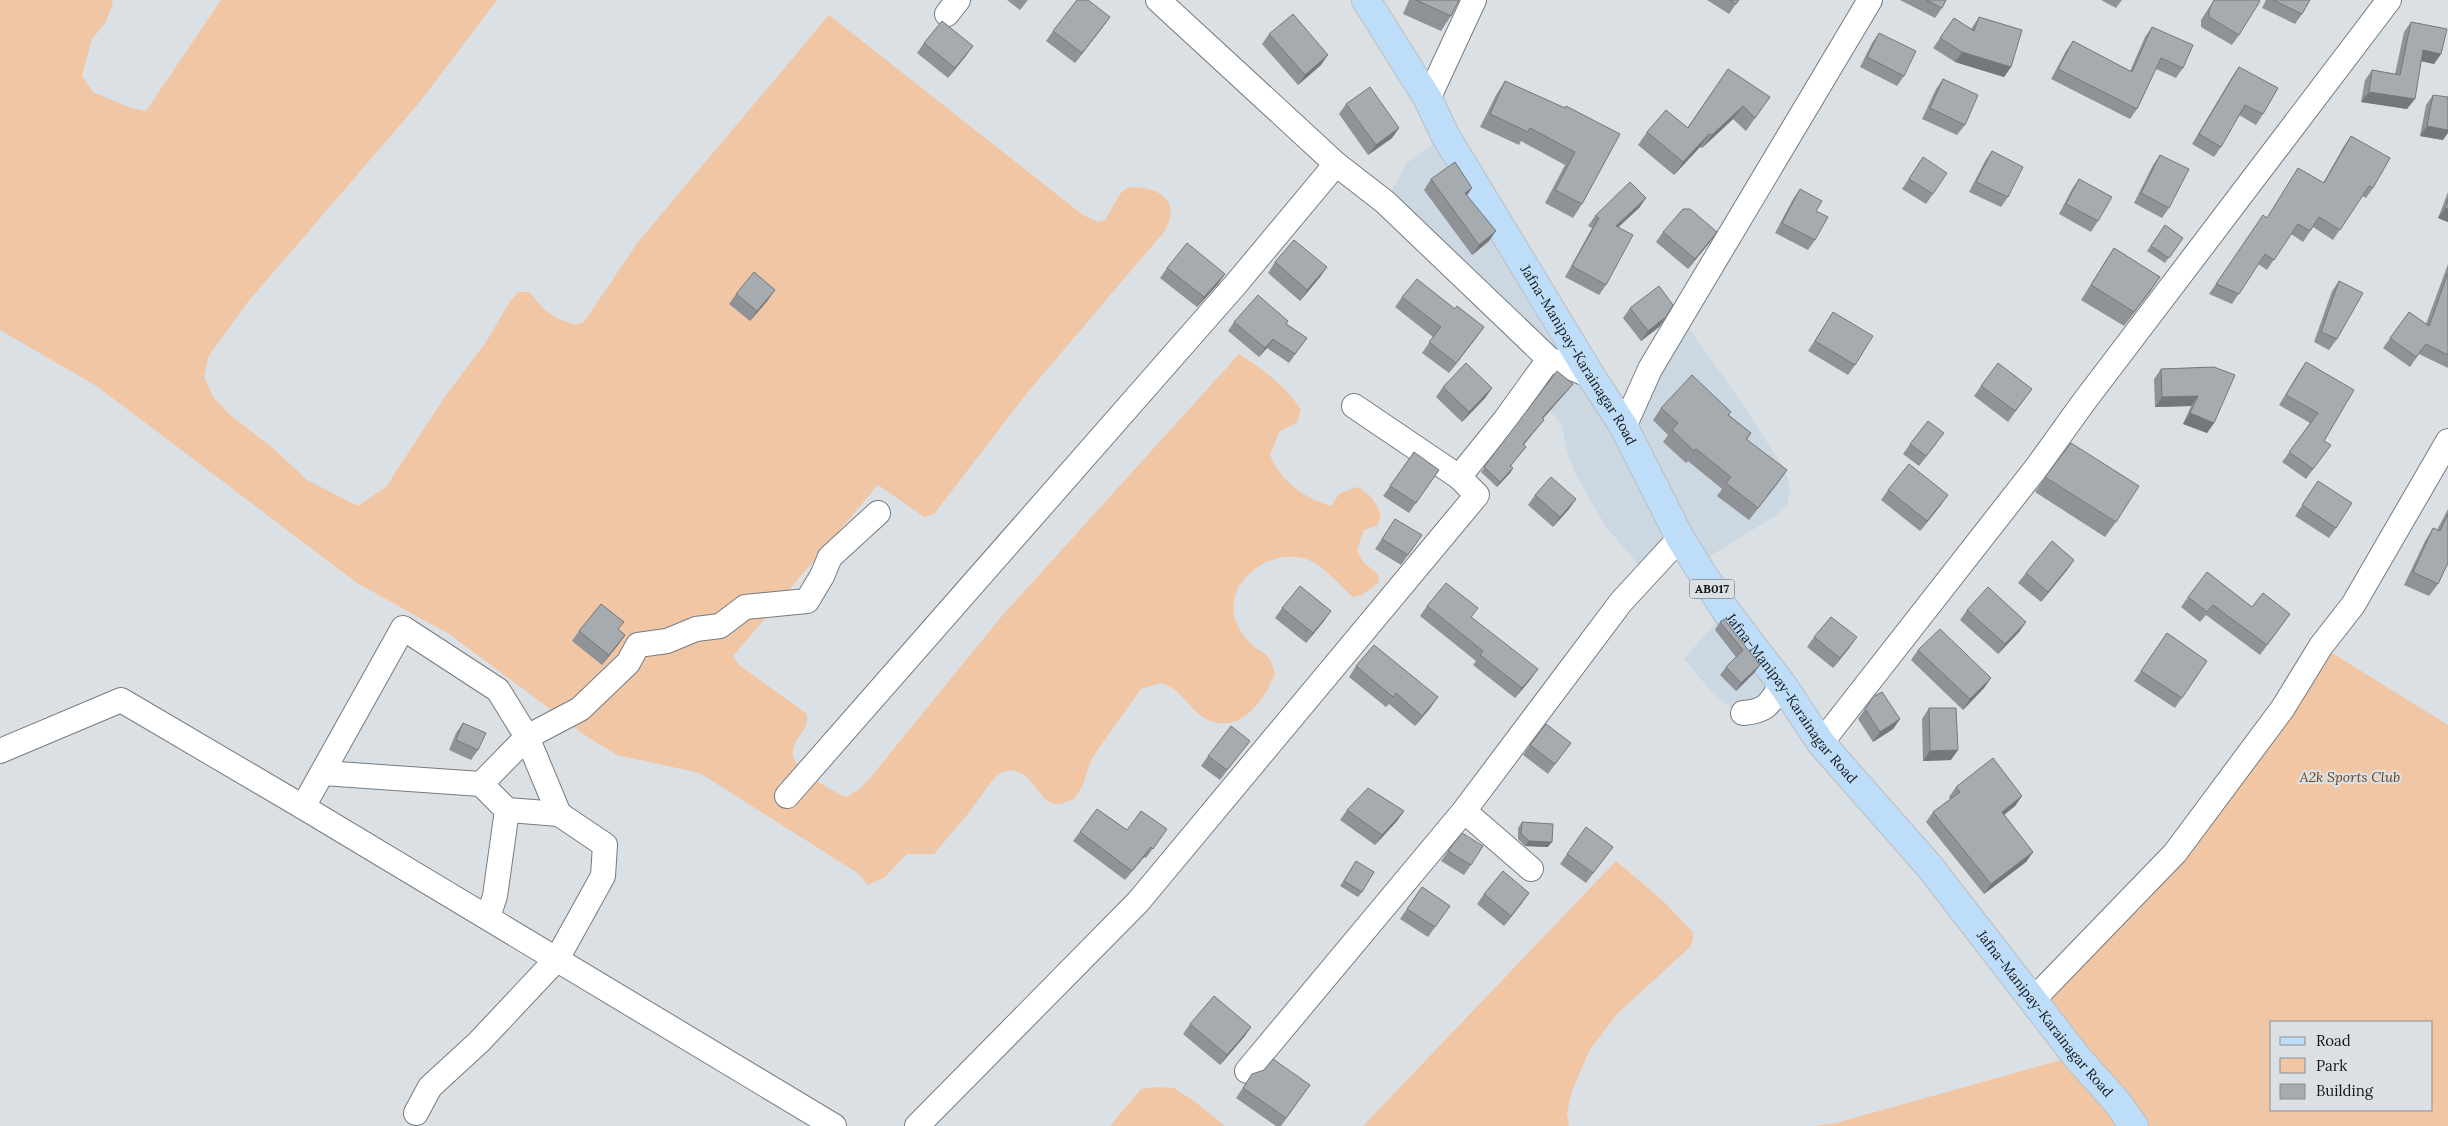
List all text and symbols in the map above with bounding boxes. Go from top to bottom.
street label: Jafna-Manipay-Karainagar Road [1516,261,1641,448]
road number: AB017 [1690,580,1734,598]
street label: Jafna-Manipay-Karainagar Road [1721,609,1861,787]
park label: A2k Sports Club [2299,768,2400,786]
street label: Jafna-Manipay-Karainagar Road [1973,926,2117,1101]
legend [2270,1021,2433,1111]
text: Road [2316,1031,2351,1050]
text: Park [2316,1056,2347,1075]
text: Building [2316,1081,2374,1100]

